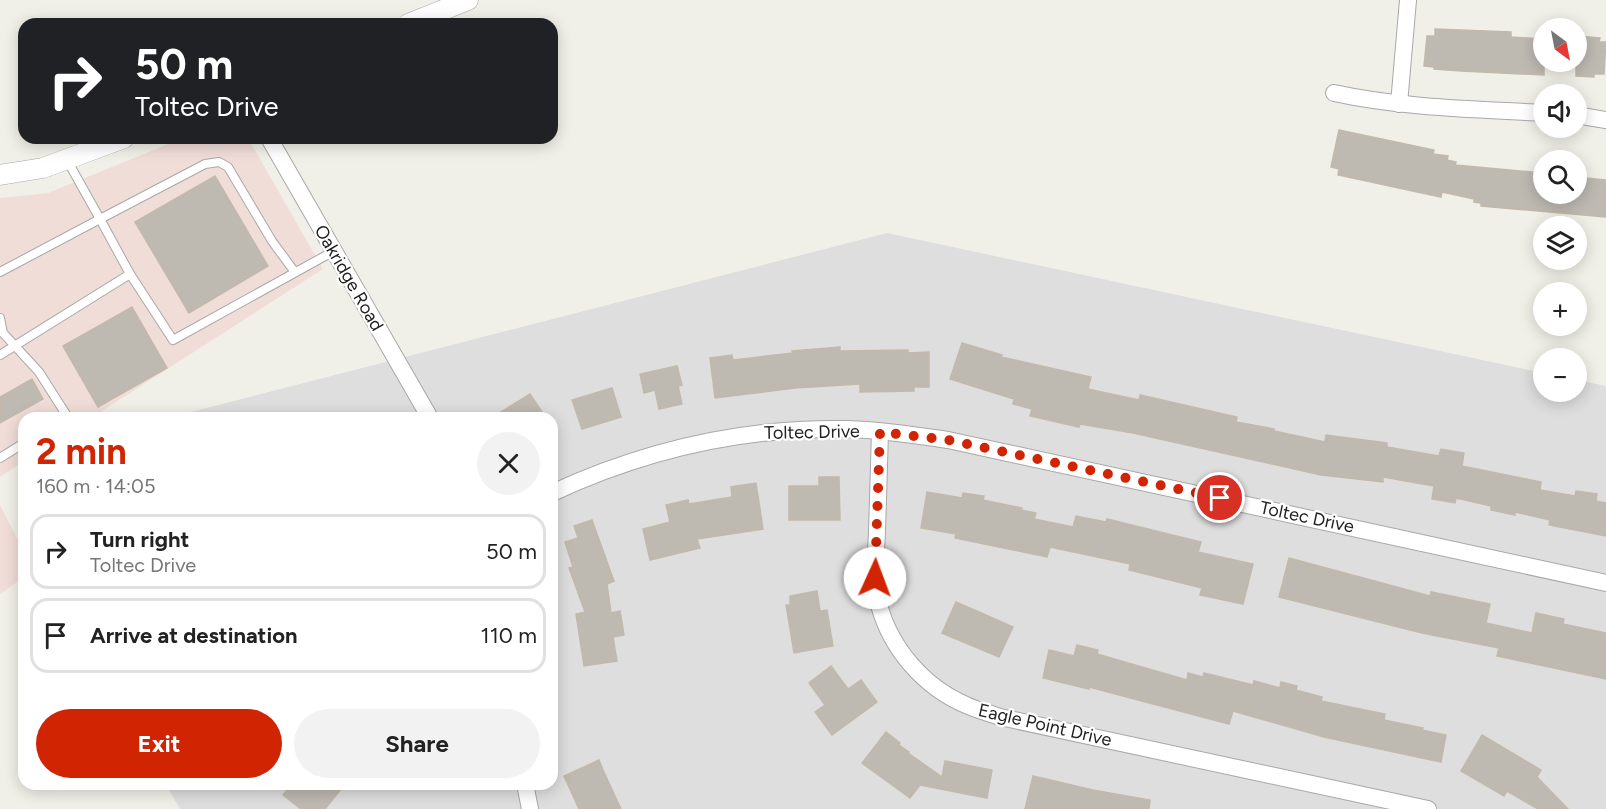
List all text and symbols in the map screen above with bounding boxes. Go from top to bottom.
north arrow [1533,18,1587,72]
map controls [1533,18,1587,402]
text: 50 m [135,39,233,90]
icon: right [36,42,114,120]
button: sound [1533,84,1587,138]
text: Toltec Drive [135,90,278,123]
button: search [1533,150,1587,204]
button: layers [1533,216,1587,270]
street label: Oakridge Road [310,221,388,335]
button: + [1533,282,1587,336]
button: − [1533,348,1587,402]
street label: Toltec Drive [764,420,860,444]
text: 2 min [36,430,127,473]
button: close [477,432,540,495]
pin [1194,472,1245,523]
text: 160 m · 14:05 [36,474,155,498]
icon: arrive [1203,481,1236,514]
street label: Toltec Drive [1258,496,1356,538]
text: Turn right [90,526,189,553]
icon: right [39,535,72,568]
text: 50 m [486,538,537,565]
position arrow [843,546,907,610]
text: Toltec Drive [90,553,196,577]
icon: arrive [39,619,72,652]
text: Arrive at destination [90,622,298,649]
text: 110 m [481,622,537,649]
street label: Eagle Point Drive [976,699,1114,751]
button: Exit [36,709,282,778]
button: Share [294,709,540,778]

